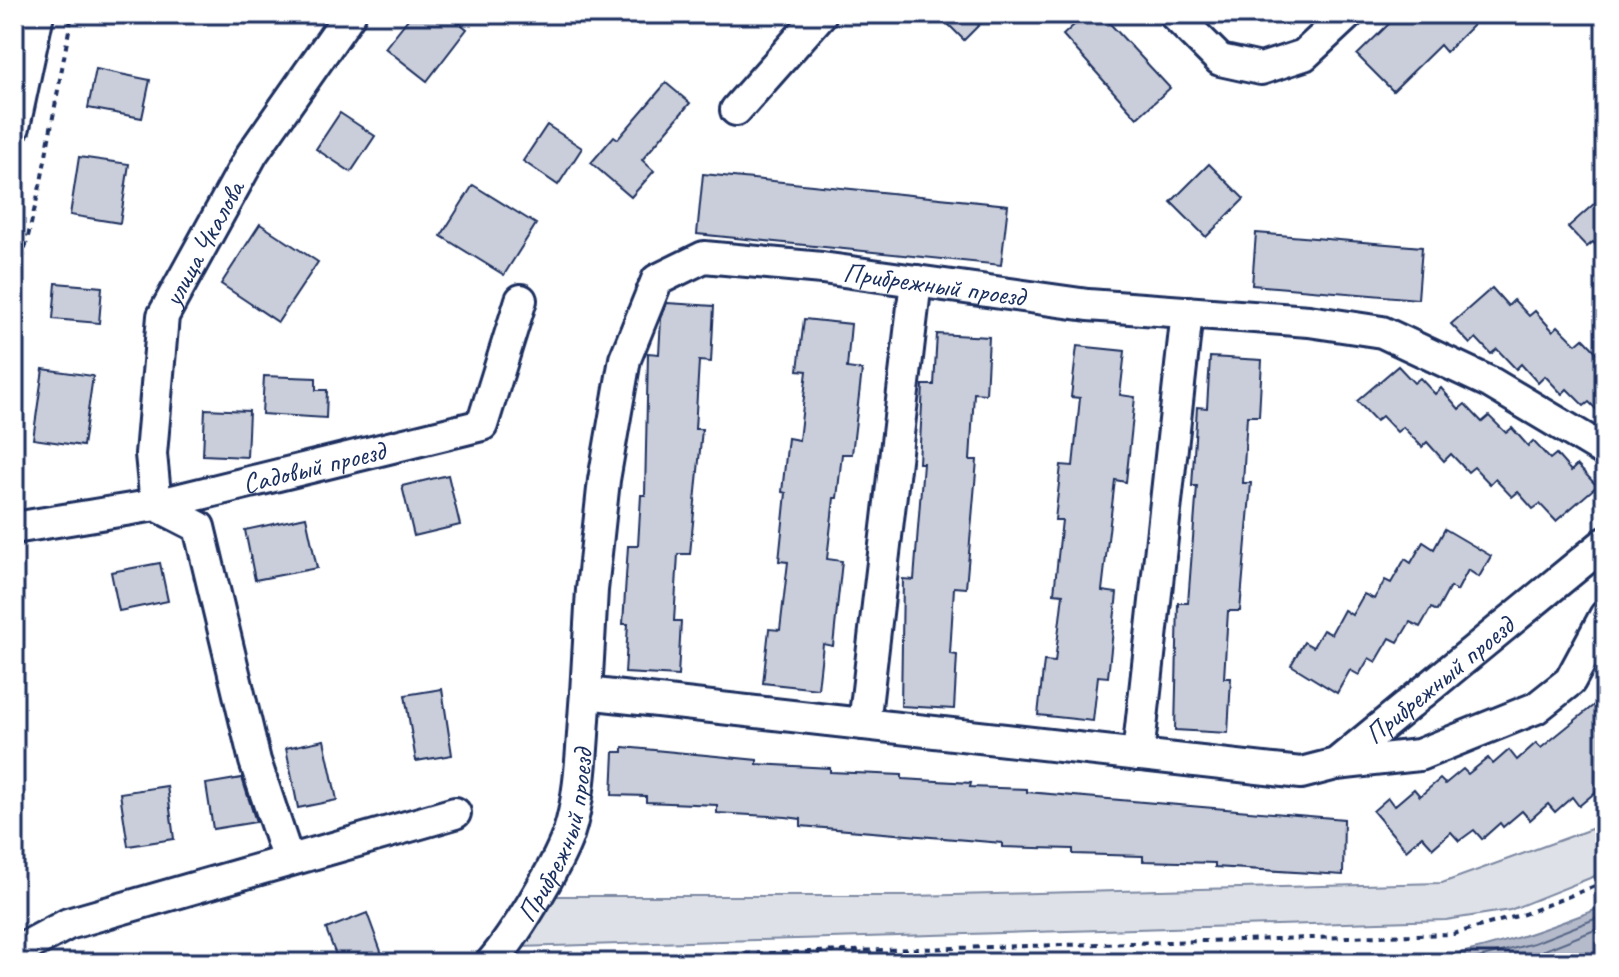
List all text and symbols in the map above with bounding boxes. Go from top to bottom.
street label: улица Чкалова [154,173,253,314]
street label: Прибрежный проезд [841,254,1030,314]
street label: Садовый проезд [239,432,391,501]
street label: Прибрежный проезд [1357,606,1523,751]
street label: Прибрежный проезд [509,744,600,928]

